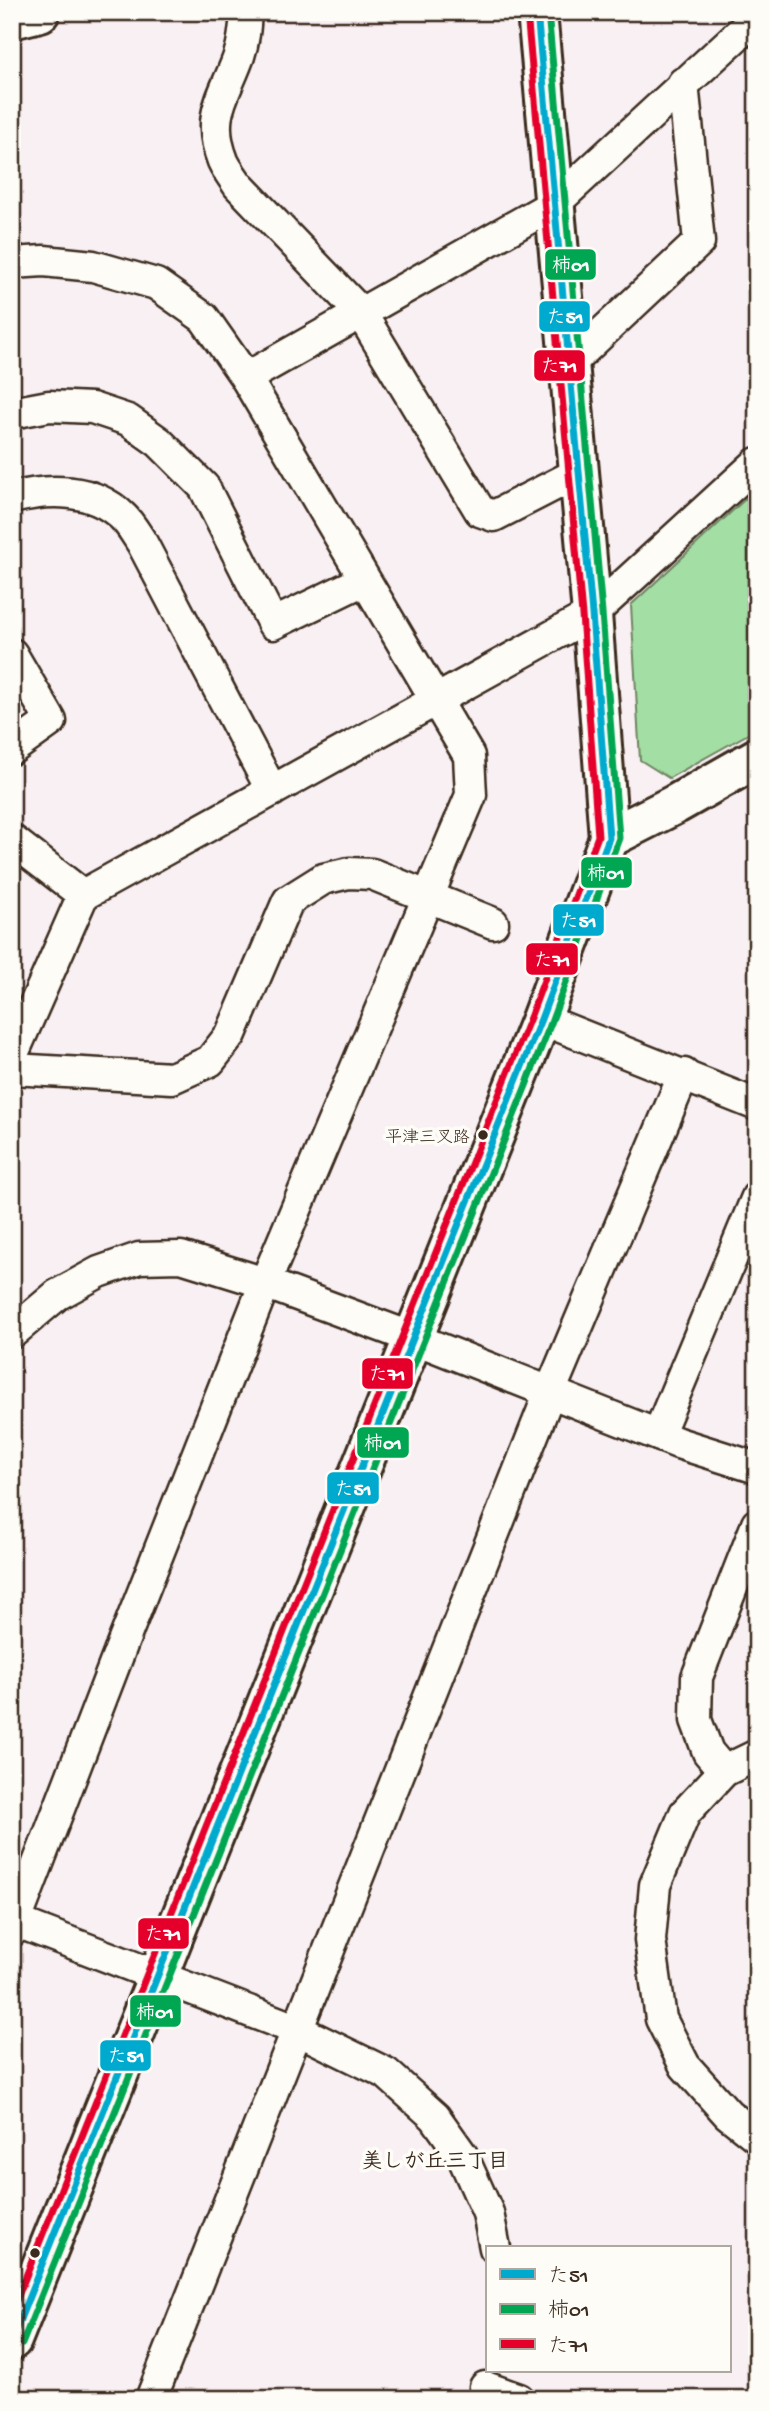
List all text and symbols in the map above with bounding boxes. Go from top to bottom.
line badge: 柿01 [544,248,597,281]
text: 柿01 [552,255,590,279]
line badge: た51 [538,300,591,333]
text: た51 [547,308,583,331]
line badge: た71 [533,349,586,382]
text: た71 [541,357,577,380]
line badge: 柿01 [580,856,633,889]
text: 柿01 [587,863,625,887]
line badge: た51 [552,903,605,937]
text: た51 [560,912,596,935]
line badge: た71 [525,942,579,976]
text: た71 [534,951,570,974]
place label: 平津三叉路 [385,1128,470,1149]
marker: 平津三叉路 [476,1128,490,1142]
line badge: た71 [361,1357,414,1390]
text: た71 [369,1365,405,1388]
line badge: 柿01 [356,1426,410,1459]
text: 柿01 [364,1433,402,1457]
line badge: た51 [326,1471,380,1505]
text: た51 [335,1480,371,1503]
line badge: た71 [137,1917,190,1950]
text: た71 [145,1925,181,1948]
line badge: 柿01 [129,1994,182,2028]
text: 柿01 [136,2002,174,2026]
line badge: た51 [99,2039,152,2072]
text: た51 [108,2047,144,2070]
district label: 美しが丘三丁目 [362,2150,509,2176]
unlabelled marker [28,2246,42,2260]
legend [486,2246,730,2372]
text: た51 [548,2265,589,2291]
text: 柿01 [548,2299,589,2325]
text: た71 [548,2335,588,2361]

